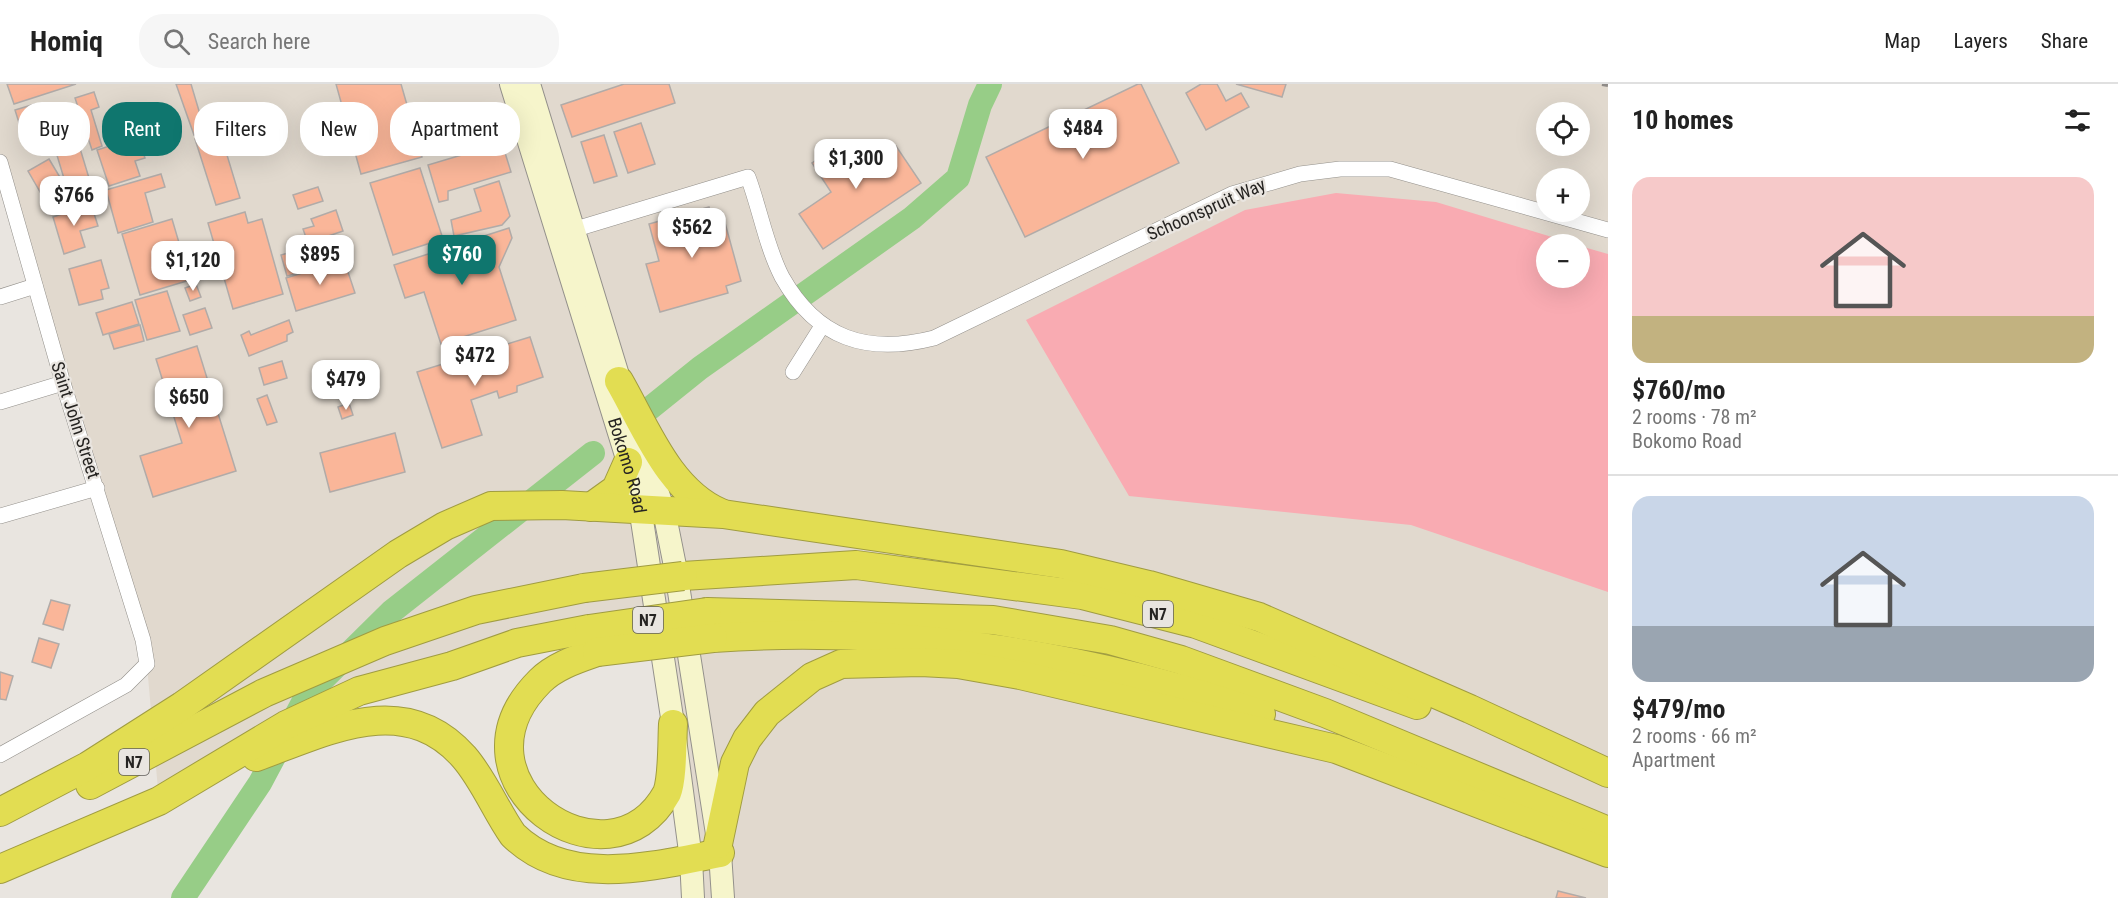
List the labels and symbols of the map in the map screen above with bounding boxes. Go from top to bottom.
pin: $484 [1047,109,1119,160]
pin: $1,300 [807,139,905,190]
street label: Schoonspruit Way [1144,173,1269,245]
pin: $766 [38,176,110,227]
pin: $562 [656,208,728,259]
pin: $895 [284,235,356,286]
pin: $760 [426,235,498,286]
pin: $1,120 [144,241,242,292]
pin: $472 [439,336,511,387]
street label: Saint John Street [47,359,105,481]
pin: $479 [310,360,382,411]
pin: $650 [153,378,225,429]
street label: Bokomo Road [604,415,651,515]
road number: N7 [1143,601,1173,627]
road number: N7 [633,607,663,633]
road number: N7 [119,749,149,775]

